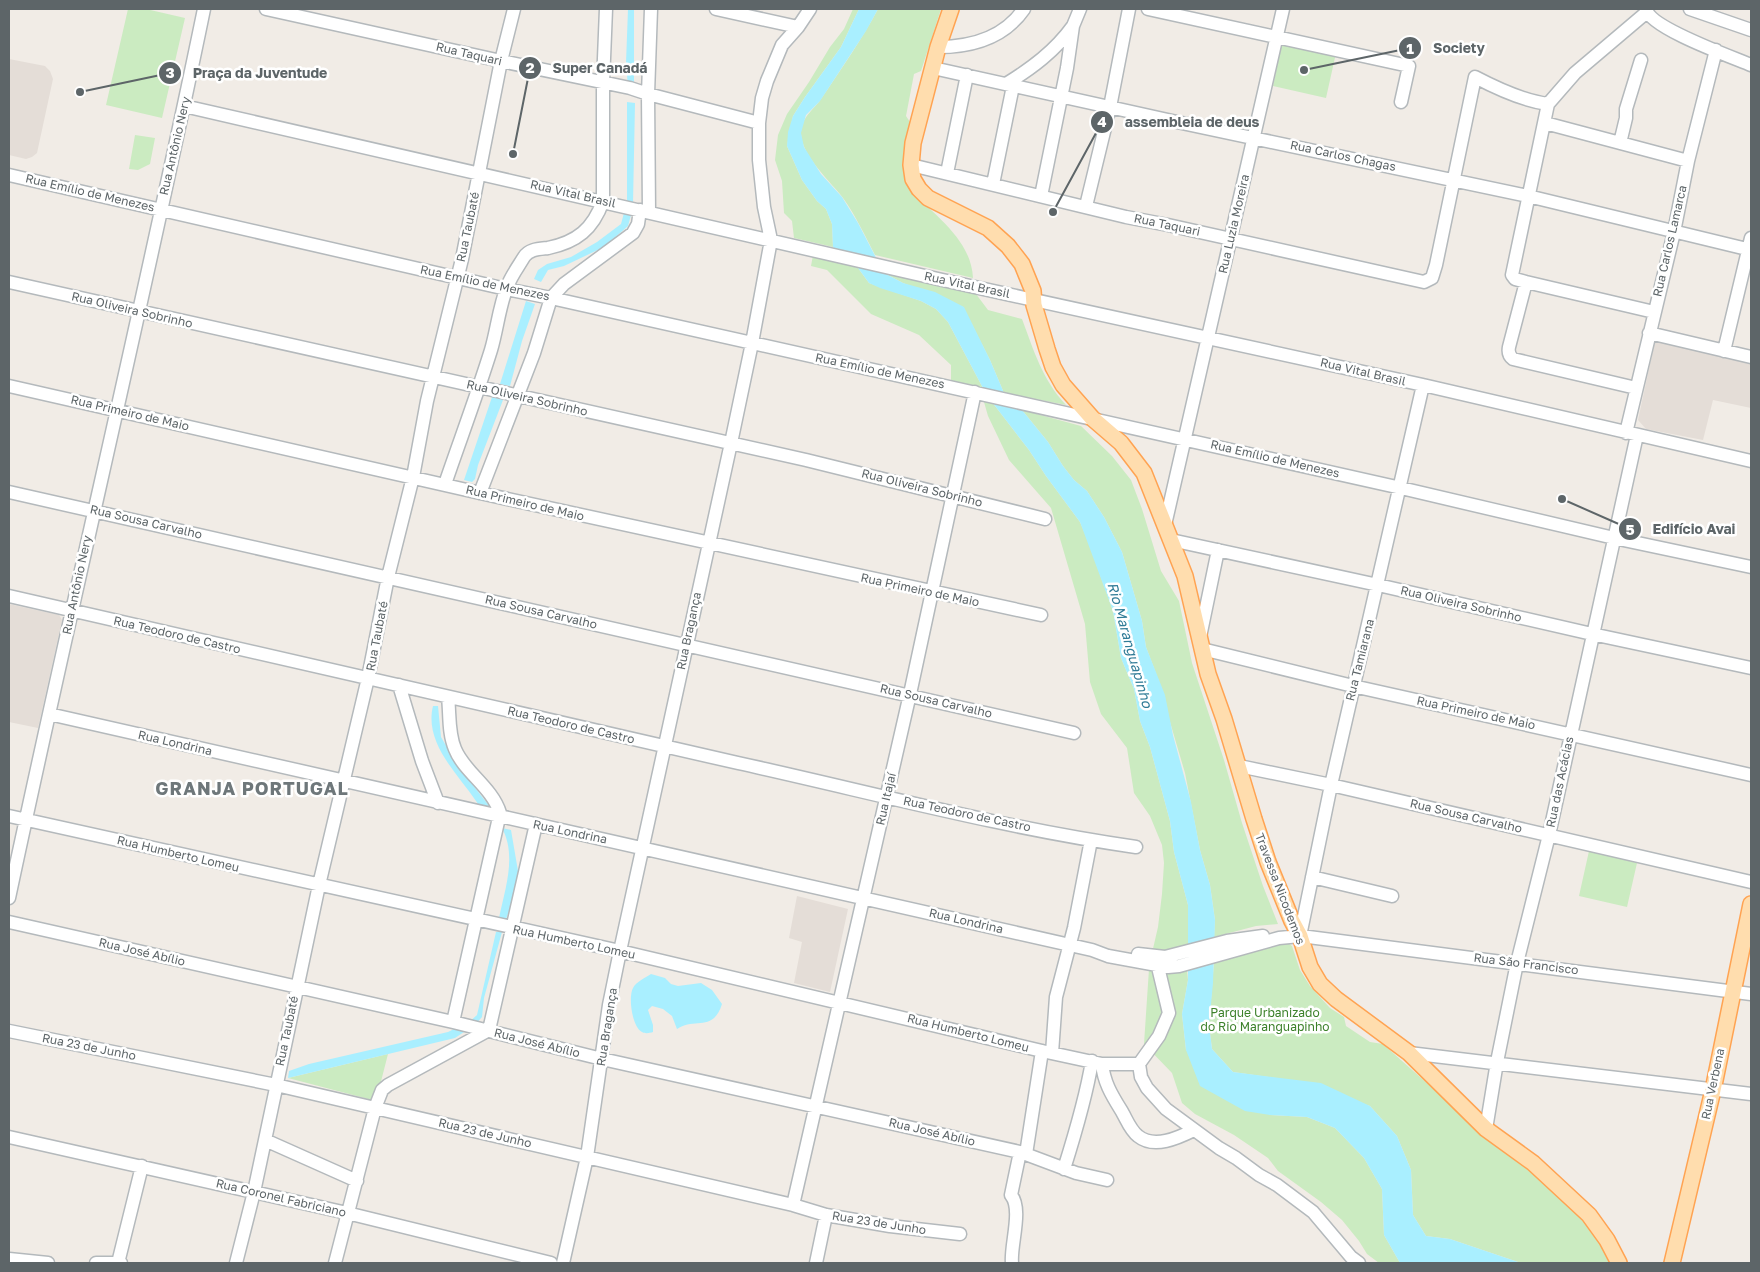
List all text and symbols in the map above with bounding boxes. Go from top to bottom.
callout: Society [1398,34,1495,63]
street label: Rua Taquari [435,39,504,68]
text: 1 [1406,39,1414,57]
text: Society [1433,39,1486,56]
callout: Super Canadá [517,53,657,82]
callout: Praça da Juventude [157,58,337,87]
text: 2 [525,58,535,76]
text: Super Canadá [553,59,647,76]
text: 3 [165,63,175,81]
text: Praça da Juventude [193,64,327,81]
street label: Rua Antônio Nery [156,95,193,197]
callout: assembleia de deus [1090,108,1269,137]
text: 4 [1097,112,1107,130]
text: assembleia de deus [1125,113,1259,130]
street label: Rua Carlos Chagas [1289,137,1397,174]
street label: Rua Emílio de Menezes [24,170,156,215]
street label: Rua Luzia Moreira [1215,173,1252,275]
street label: Rua Vital Brasil [529,176,618,211]
street label: Rua Carlos Lamarca [1649,184,1690,298]
street label: Rua Taubaté [453,191,482,263]
street label: Rua Taquari [1133,210,1202,239]
street label: Rua Emílio de Menezes [419,261,551,304]
street label: Rua Vital Brasil [923,268,1012,301]
street label: Rua Oliveira Sobrinho [70,288,194,331]
street label: Rua Emílio de Menezes [814,349,946,392]
street label: Rua Vital Brasil [1319,354,1408,389]
street label: Rua Oliveira Sobrinho [465,376,589,419]
street label: Rua Primeiro de Maio [69,392,191,433]
street label: Rua Emílio de Menezes [1209,436,1341,481]
street label: Rua Oliveira Sobrinho [860,465,984,510]
street label: Rua Primeiro de Maio [464,482,586,523]
street label: Rua Sousa Carvalho [89,501,204,542]
callout: Edifício Avai [1617,515,1745,544]
text: 5 [1625,520,1635,538]
text: Edifício Avai [1653,520,1736,537]
street label: Rua Antônio Nery [59,534,94,636]
street label: Rua Primeiro de Maio [859,570,981,609]
water label: Rio Maranguapinho [1104,580,1157,711]
street label: Rua Oliveira Sobrinho [1399,582,1523,625]
street label: Rua Sousa Carvalho [484,591,599,632]
street label: Rua Bragança [673,591,704,671]
street label: Rua Taubaté [362,600,391,672]
street label: Rua Teodoro de Castro [112,613,242,656]
street label: Rua Tamiarana [1342,617,1377,703]
street label: Rua Sousa Carvalho [879,680,994,721]
street label: Rua Primeiro de Maio [1415,693,1537,732]
street label: Rua Teodoro de Castro [506,703,636,746]
street label: Rua Londrina [137,727,214,758]
street label: Rua das Acácias [1543,735,1576,829]
street label: Rua Itajaí [872,770,899,827]
district label: GRANJA PORTUGAL [155,777,349,799]
street label: Rua Teodoro de Castro [902,793,1032,834]
street label: Rua Sousa Carvalho [1409,795,1524,836]
street label: Rua Londrina [532,816,609,847]
street label: Travessa Nicodemos [1252,831,1309,947]
street label: Rua Humberto Lomeu [116,832,241,875]
street label: Rua Londrina [928,905,1005,936]
street label: Rua Humberto Lomeu [511,921,637,962]
street label: Rua José Abílio [97,934,187,969]
street label: Rua São Francisco [1473,950,1579,977]
street label: Rua Bragança [593,987,620,1067]
street label: Rua Taubaté [272,995,301,1067]
park label: Parque Urbanizado do Rio Maranguapinho [1201,1005,1329,1034]
street label: Rua Humberto Lomeu [906,1010,1031,1055]
street label: Rua José Abílio [492,1025,582,1060]
street label: Rua 23 de Junho [41,1030,137,1063]
street label: Rua Verbena [1698,1047,1727,1121]
street label: Rua José Abílio [887,1114,977,1149]
street label: Rua 23 de Junho [437,1115,533,1151]
street label: Rua Coronel Fabriciano [214,1175,348,1220]
street label: Rua 23 de Junho [831,1208,927,1237]

